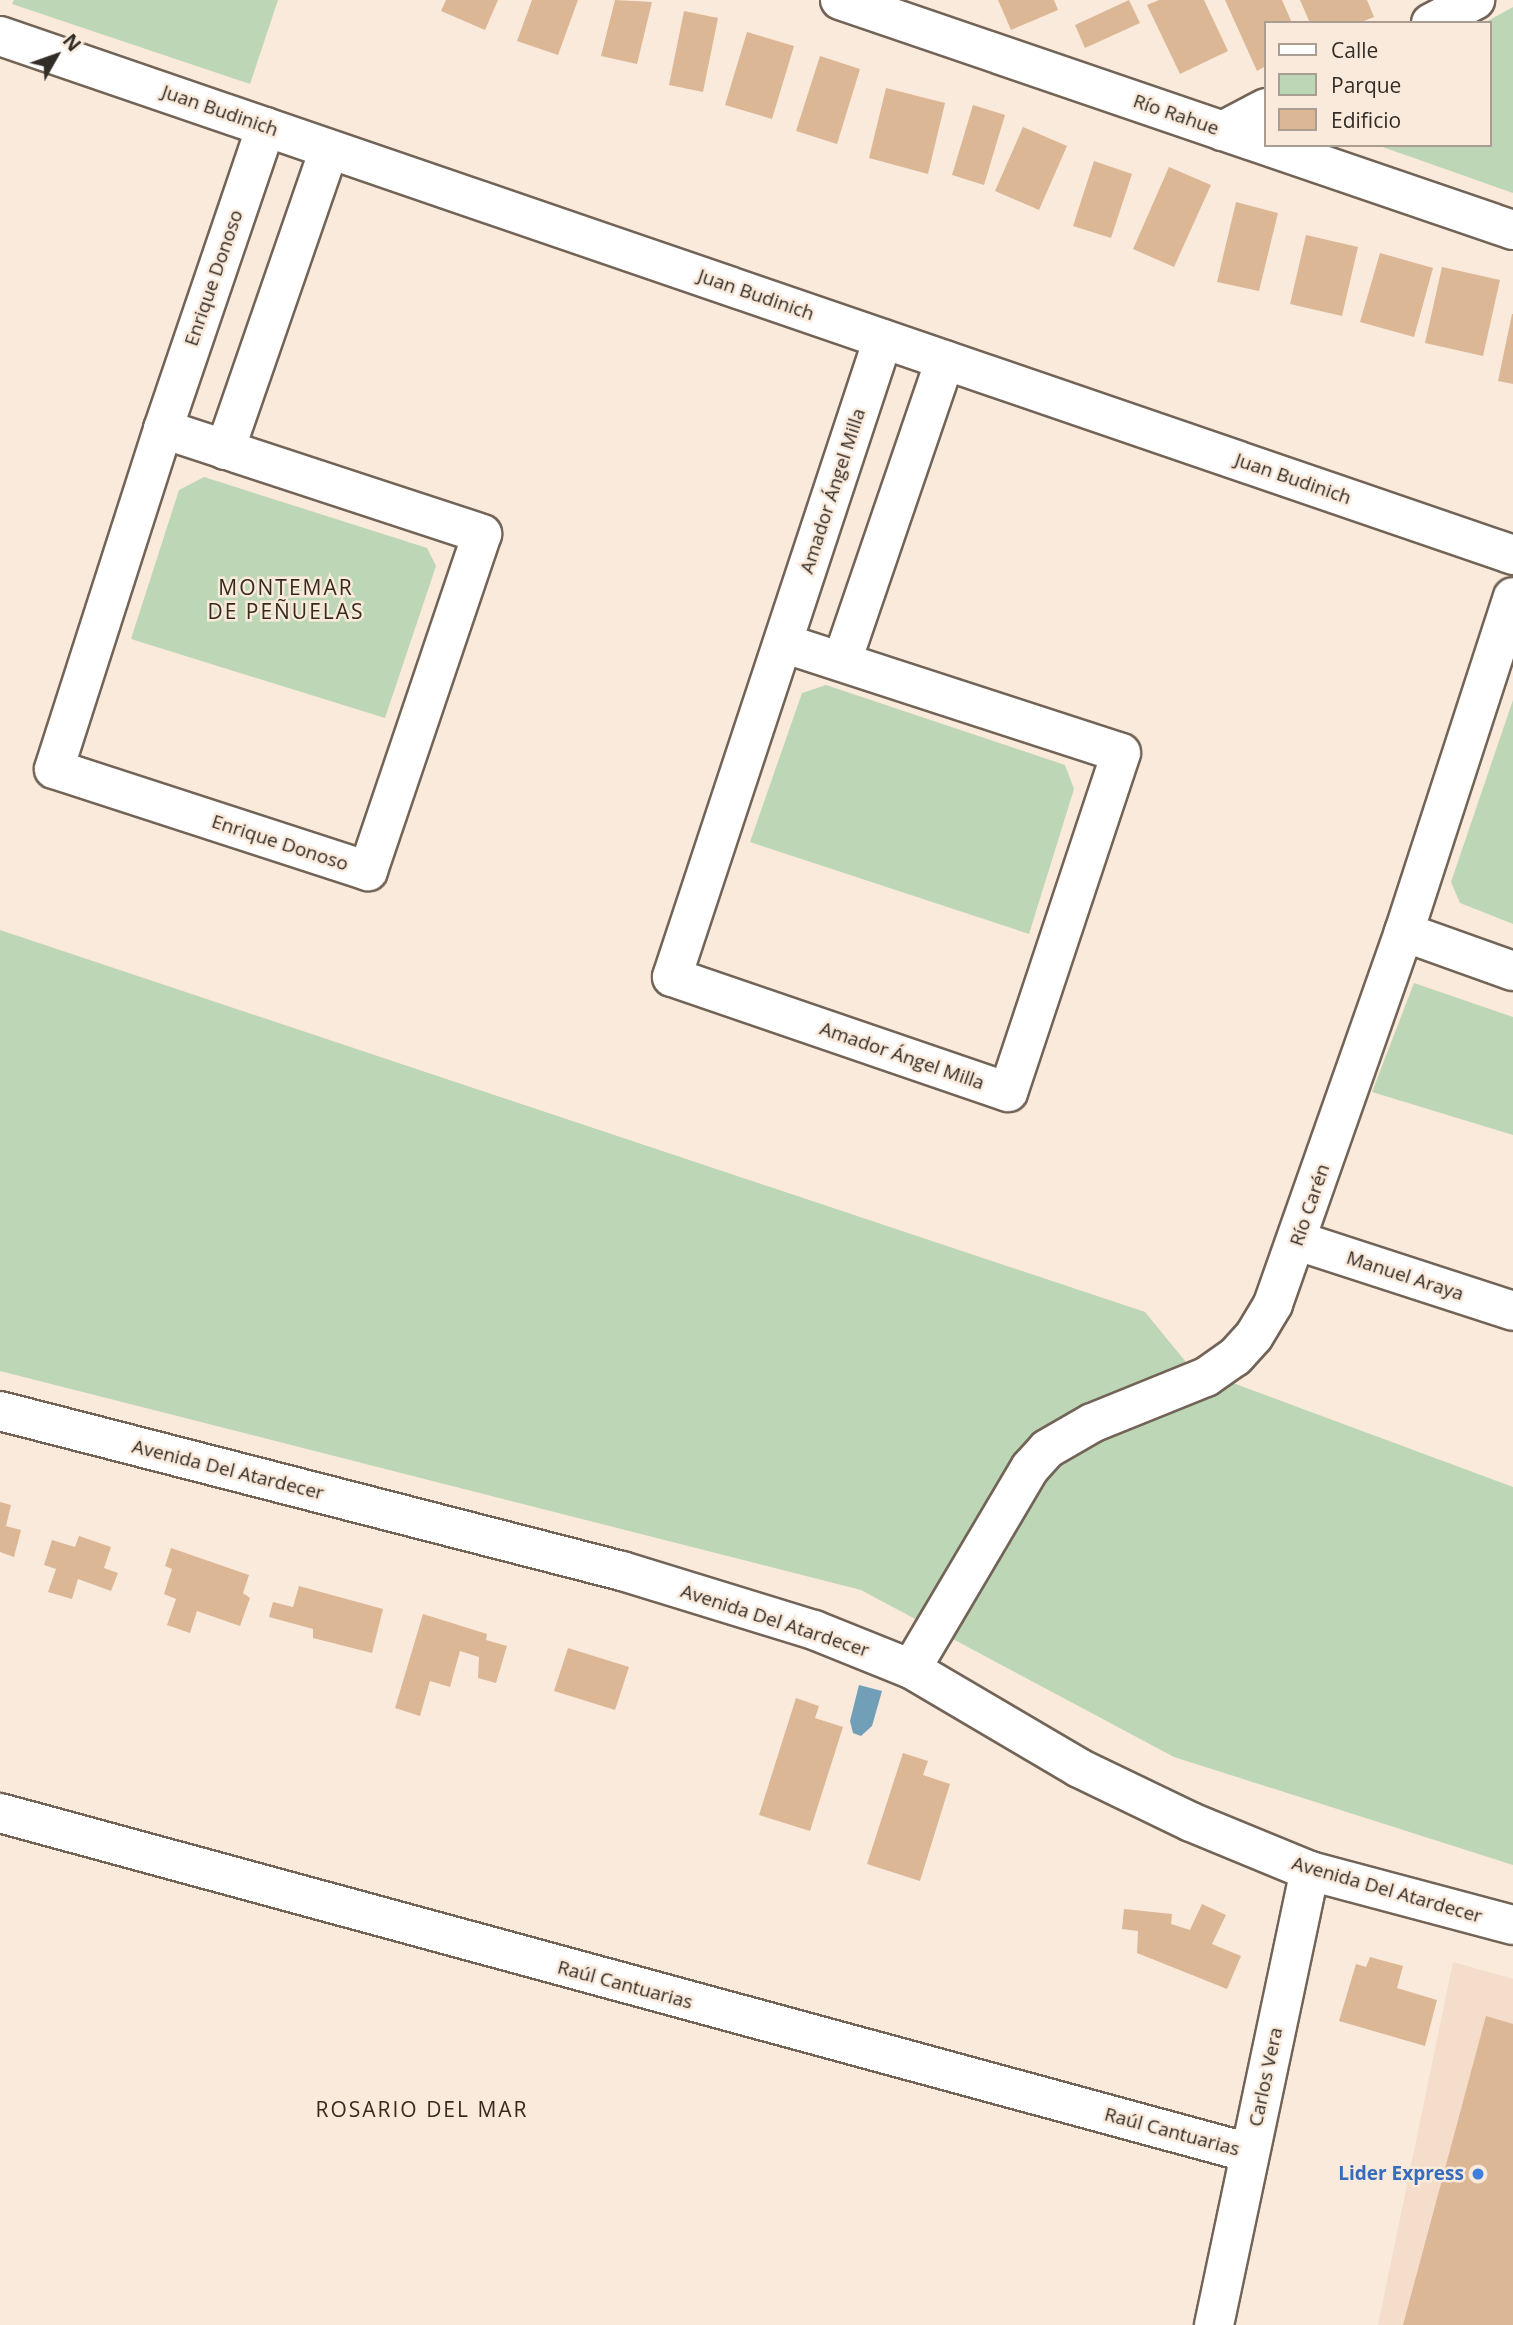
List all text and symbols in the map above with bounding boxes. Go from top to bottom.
north arrow [21,21,91,91]
legend [1264,21,1492,147]
text: N [57,28,87,57]
text: Calle [1331,36,1378,64]
text: Parque [1331,71,1401,99]
street label: Juan Budinich [159,80,281,142]
street label: Río Rahue [1130,90,1222,140]
text: Edificio [1331,106,1401,134]
street label: Enrique Donoso [180,207,248,349]
street label: Juan Budinich [695,264,817,326]
street label: Amador Ángel Milla [796,406,870,576]
street label: Juan Budinich [1232,448,1354,510]
district label: MONTEMAR DE PEÑUELAS [209,574,363,624]
street label: Enrique Donoso [209,810,351,876]
street label: Amador Ángel Milla [817,1017,987,1095]
street label: Río Carén [1285,1161,1335,1249]
street label: Manuel Araya [1344,1246,1466,1306]
street label: Avenida Del Atardecer [130,1435,326,1505]
street label: Avenida Del Atardecer [678,1580,872,1662]
street label: Avenida Del Atardecer [1289,1852,1485,1928]
street label: Raúl Cantuarias [555,1956,695,2014]
street label: Carlos Vera [1244,2025,1288,2129]
district label: ROSARIO DEL MAR [317,2096,527,2122]
street label: Raúl Cantuarias [1102,2103,1242,2161]
place label: Lider Express [1338,2163,1464,2185]
marker: Lider Express [1470,2166,1486,2182]

